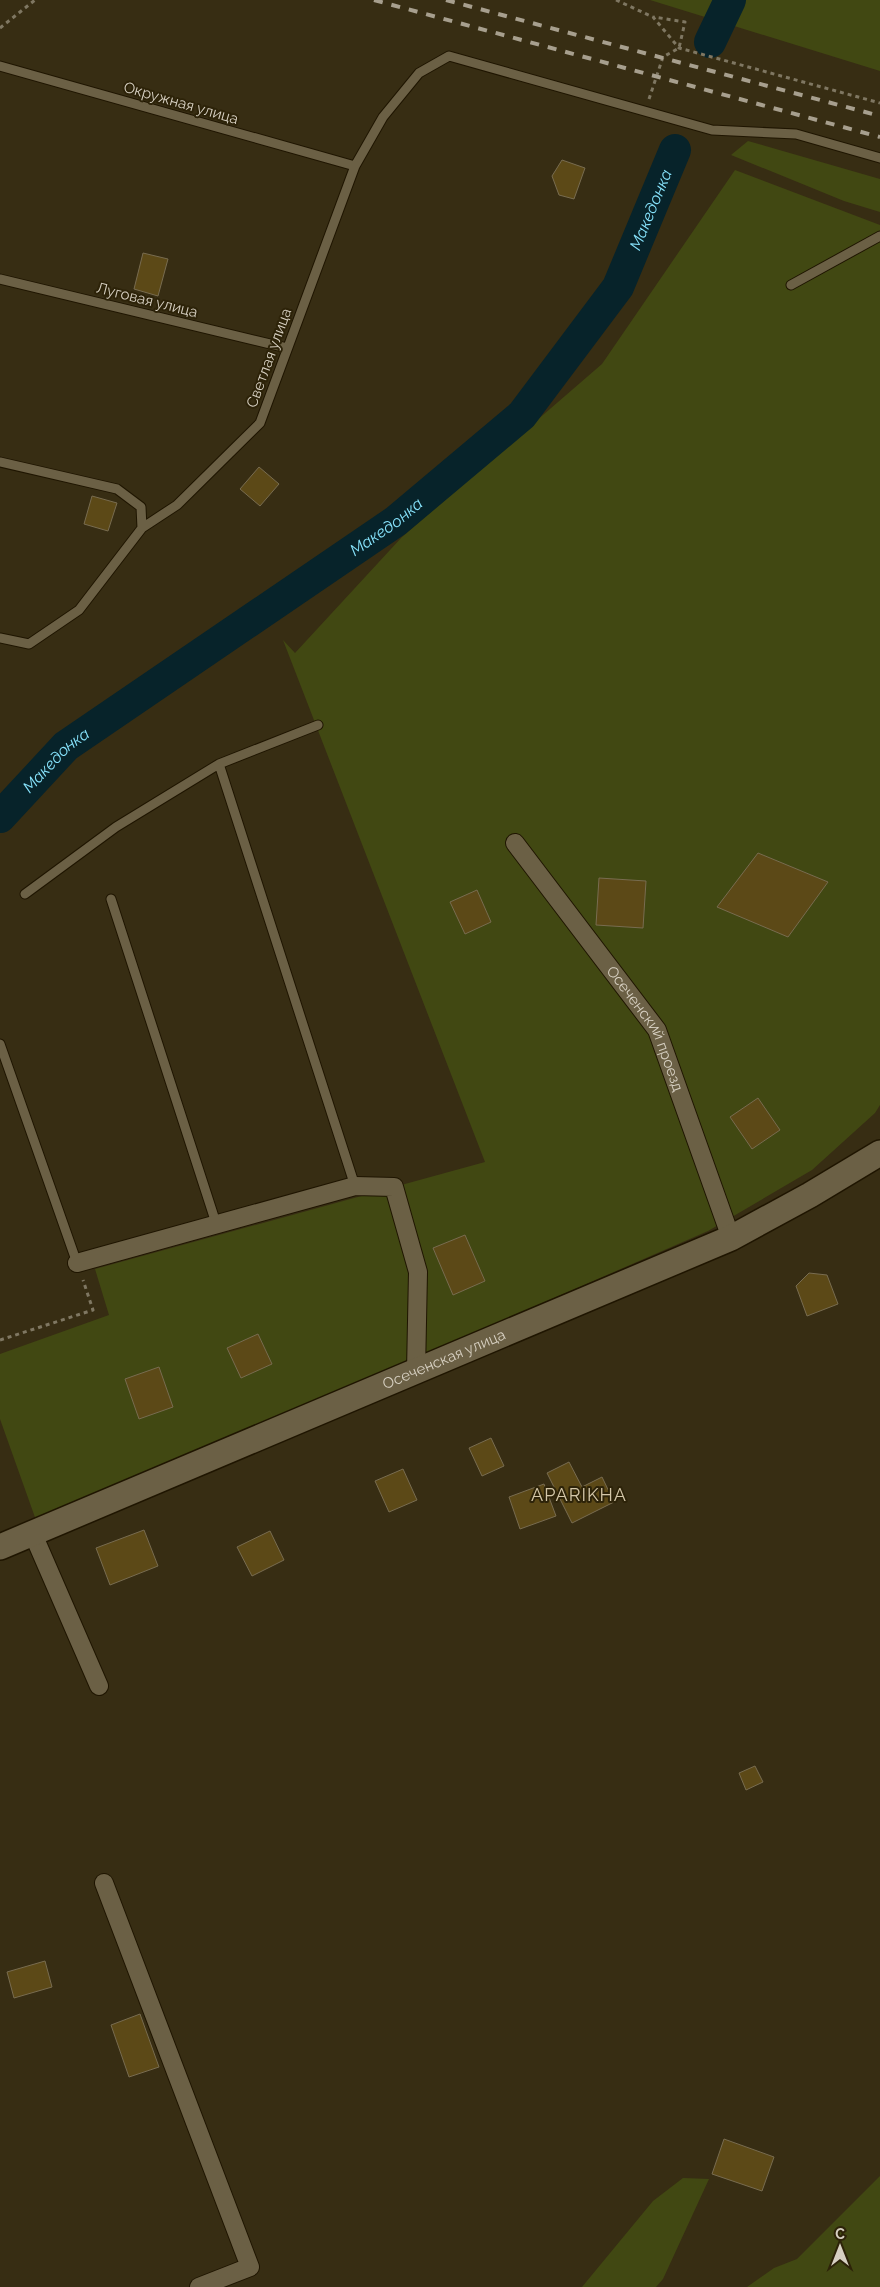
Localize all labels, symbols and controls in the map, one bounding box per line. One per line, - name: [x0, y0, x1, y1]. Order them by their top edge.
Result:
- street label: Окружная улица: [122, 78, 240, 128]
- water label: Македонка: [626, 166, 676, 253]
- street label: Луговая улица: [94, 279, 200, 321]
- street label: Светлая улица: [243, 306, 295, 410]
- water label: Македонка: [346, 494, 427, 560]
- water label: Македонка: [19, 724, 93, 797]
- street label: Осеченский проезд: [603, 962, 687, 1094]
- street label: Осеченская улица: [380, 1325, 508, 1393]
- district label: APARIKHA: [531, 1484, 627, 1505]
- north arrow: [815, 2222, 865, 2272]
- text: С: [835, 2226, 845, 2242]

